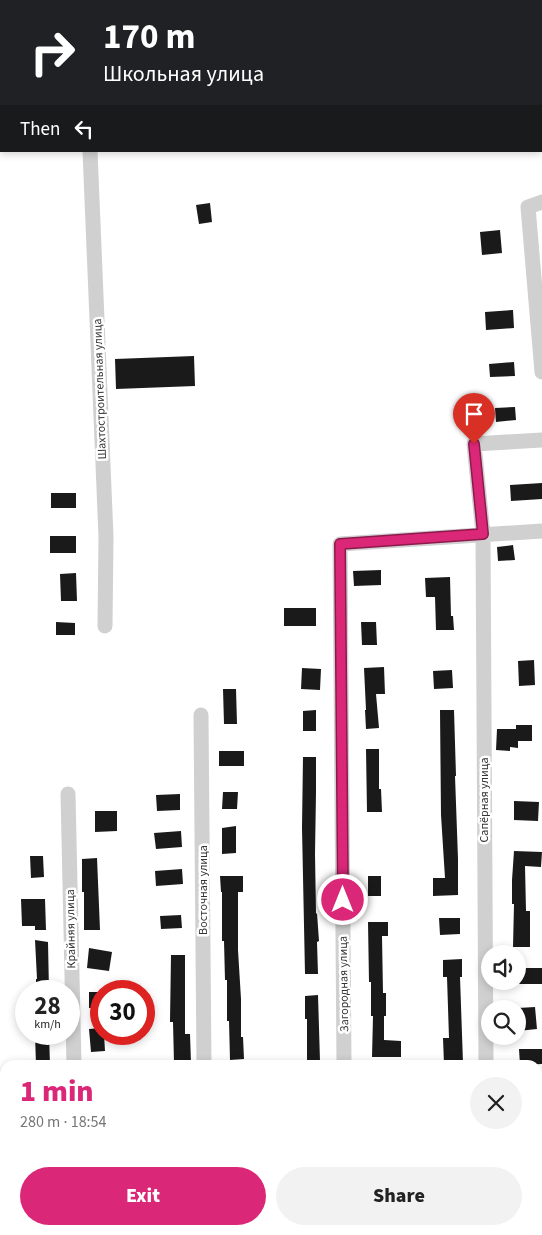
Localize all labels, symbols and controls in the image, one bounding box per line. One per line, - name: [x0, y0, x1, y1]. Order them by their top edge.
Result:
- text: 170 m: [103, 12, 195, 62]
- icon: right: [20, 20, 85, 85]
- text: Школьная улица: [103, 58, 264, 90]
- icon: left: [70, 115, 98, 143]
- text: Then: [20, 116, 60, 143]
- street label: Шахтостроительная улица: [89, 318, 111, 460]
- pin: [453, 393, 495, 444]
- icon: arrive: [460, 400, 488, 428]
- street label: Сапёрная улица: [476, 758, 493, 842]
- street label: Восточная улица: [195, 845, 212, 935]
- position arrow: [316, 873, 368, 925]
- street label: Крайняя улица: [62, 889, 80, 969]
- street label: Загородная улица: [335, 936, 353, 1032]
- map controls: [481, 945, 526, 1045]
- button: sound: [481, 945, 526, 990]
- speed limit sign: 30: [90, 980, 155, 1045]
- text: 28: [34, 988, 61, 1024]
- button: search: [481, 1000, 526, 1045]
- text: km/h: [34, 1016, 61, 1033]
- text: 1 min: [20, 1070, 94, 1113]
- button: close: [470, 1077, 522, 1129]
- text: 280 m · 18:54: [20, 1111, 107, 1133]
- button: Exit: [20, 1167, 266, 1225]
- button: Share: [276, 1167, 522, 1225]

